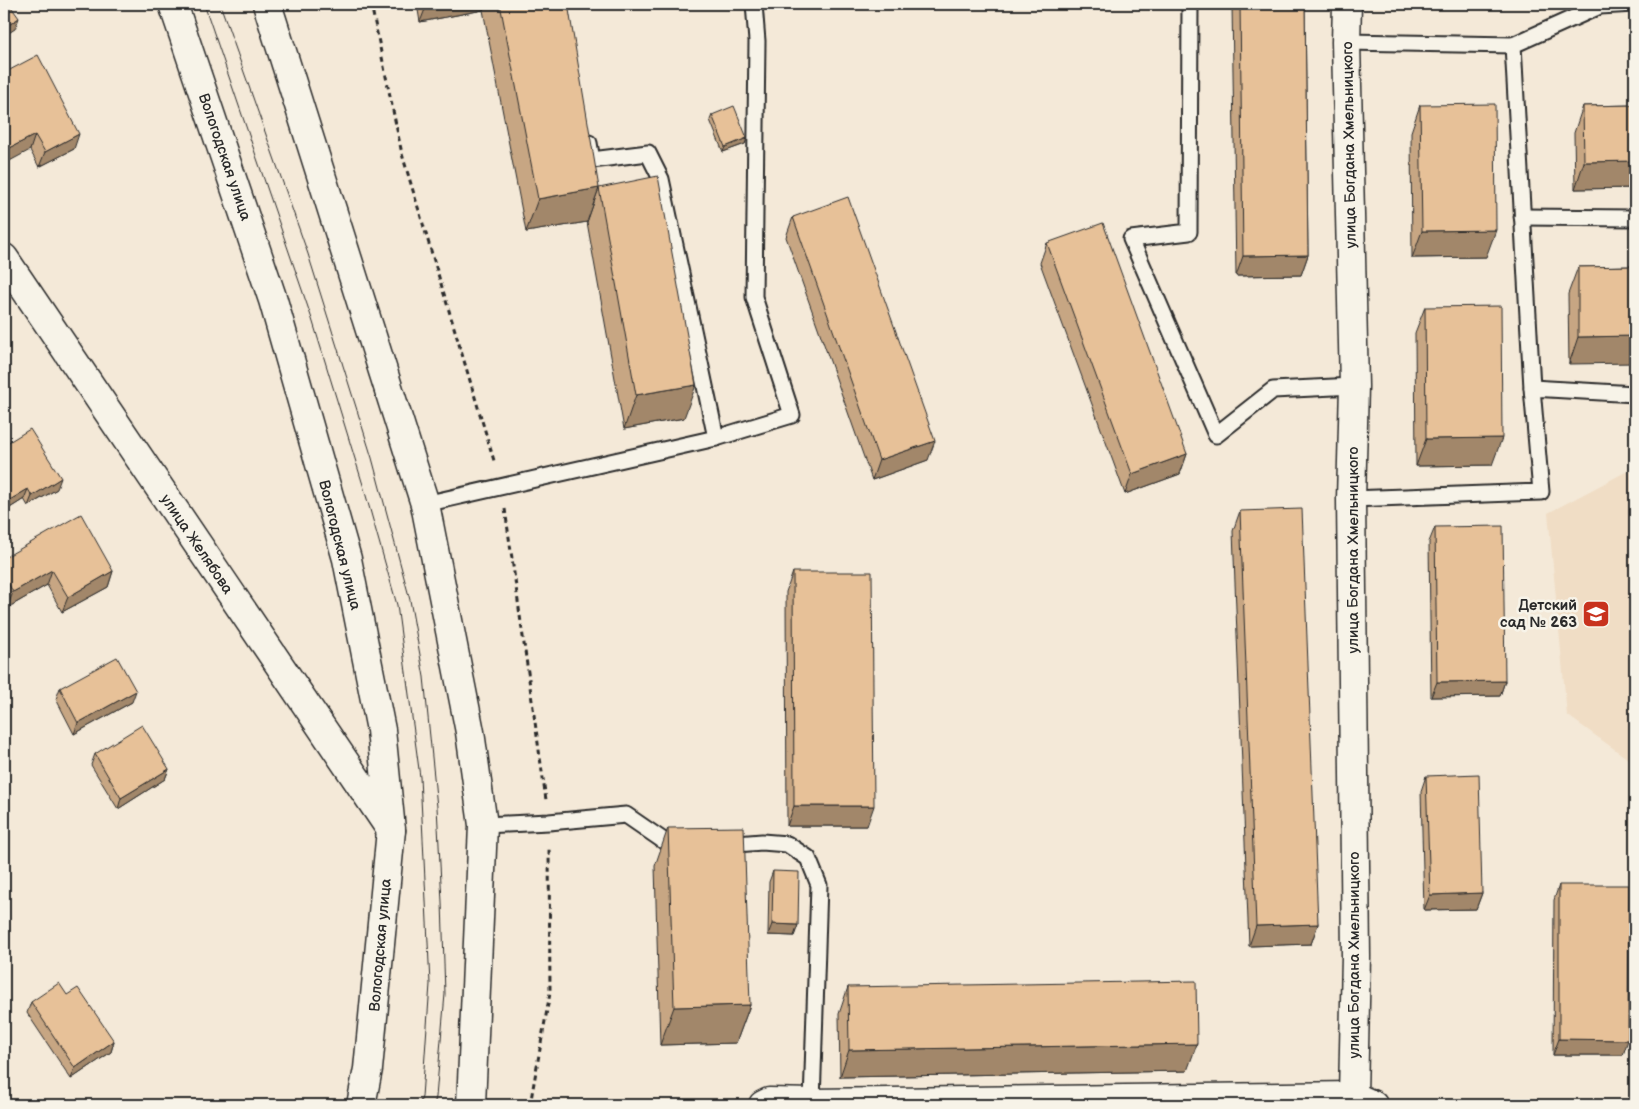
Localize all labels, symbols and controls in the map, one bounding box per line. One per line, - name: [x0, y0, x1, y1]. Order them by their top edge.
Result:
- street label: улица Богдана Хмельницкого: [1338, 41, 1361, 249]
- street label: Вологодская улица: [194, 91, 255, 223]
- street label: улица Богдана Хмельницкого: [1344, 446, 1363, 653]
- street label: Вологодская улица: [314, 478, 365, 612]
- street label: улица Желябова: [156, 491, 237, 598]
- place label: Детский сад № 263: [1500, 596, 1577, 632]
- school or university icon: Детский сад № 263: [1581, 599, 1611, 629]
- street label: улица Богдана Хмельницкого: [1345, 851, 1364, 1058]
- street label: Вологодская улица: [365, 878, 396, 1012]

